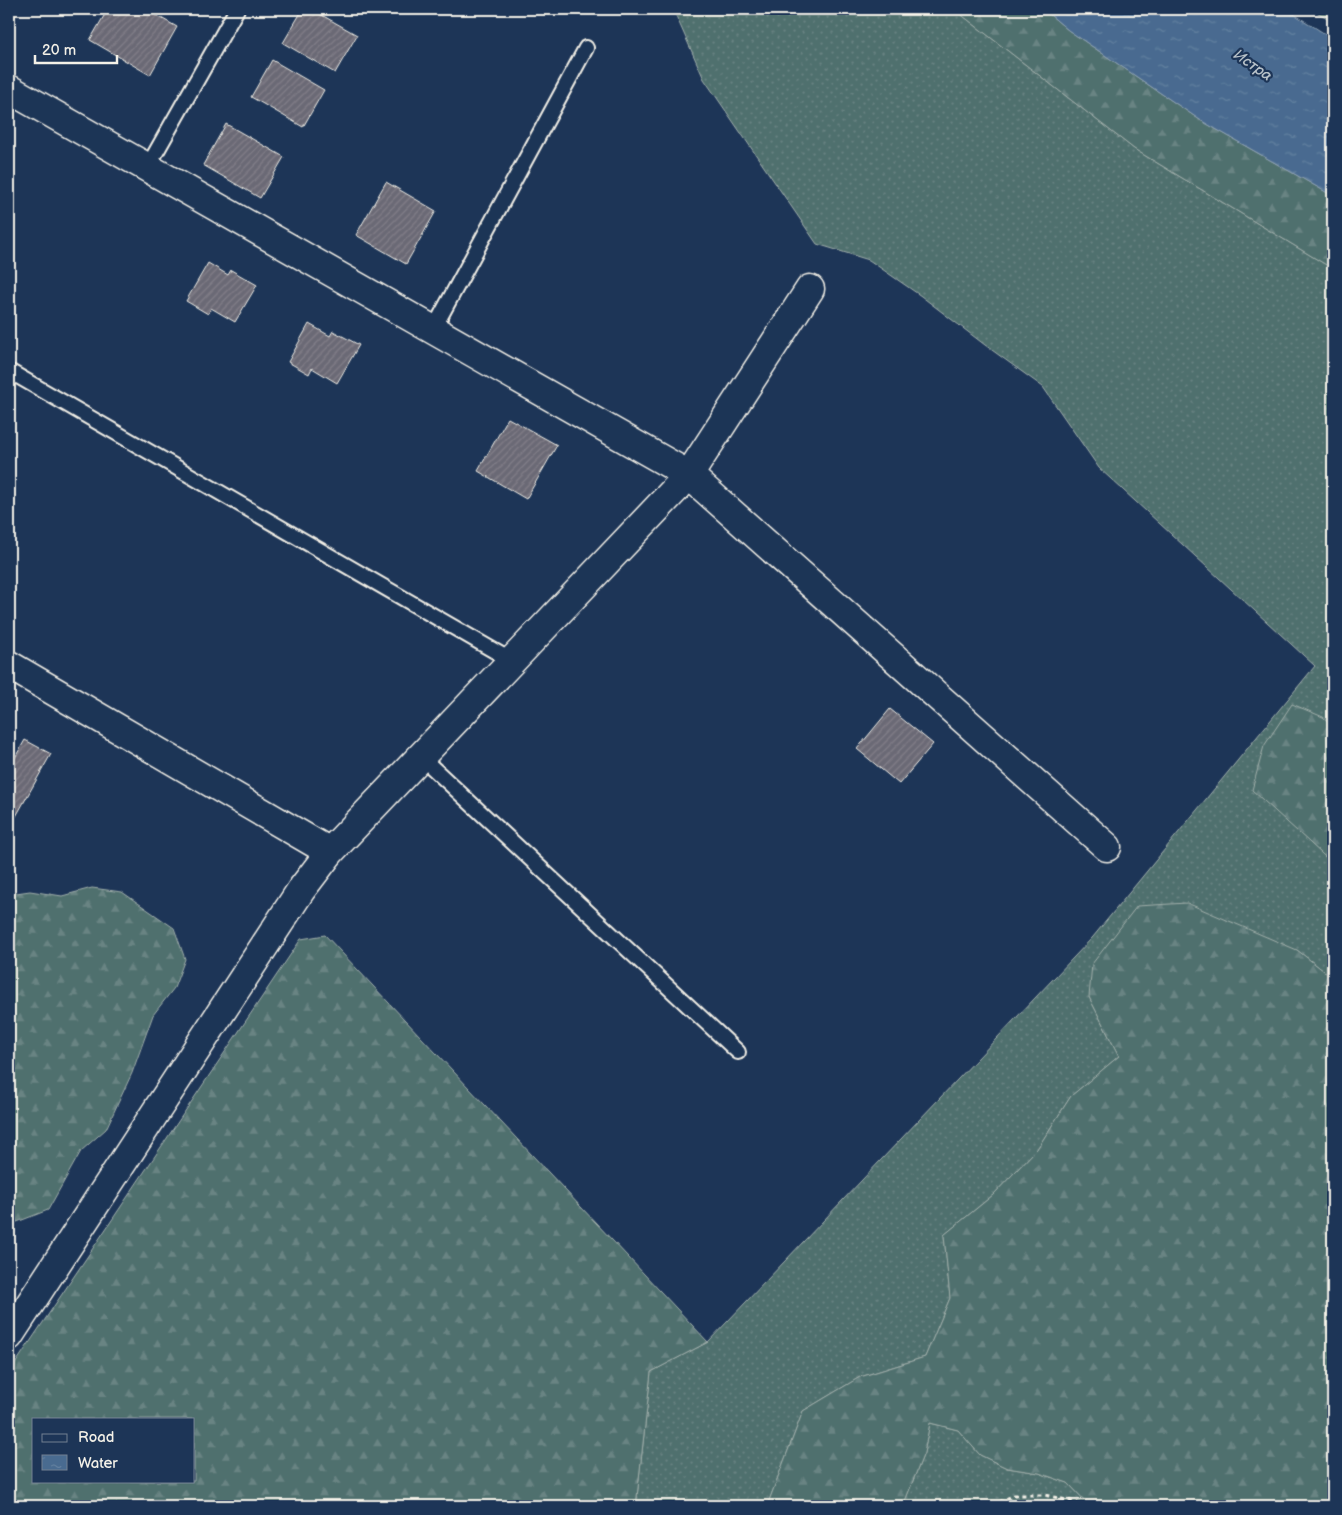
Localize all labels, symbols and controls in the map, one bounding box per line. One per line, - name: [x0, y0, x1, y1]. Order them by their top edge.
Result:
- scale bar: [35, 32, 118, 64]
- text: 20 m: [42, 41, 76, 60]
- water label: Истра: [1230, 45, 1276, 86]
- legend: [32, 1418, 195, 1482]
- text: Road: [78, 1428, 114, 1447]
- text: Water: [78, 1454, 118, 1473]

